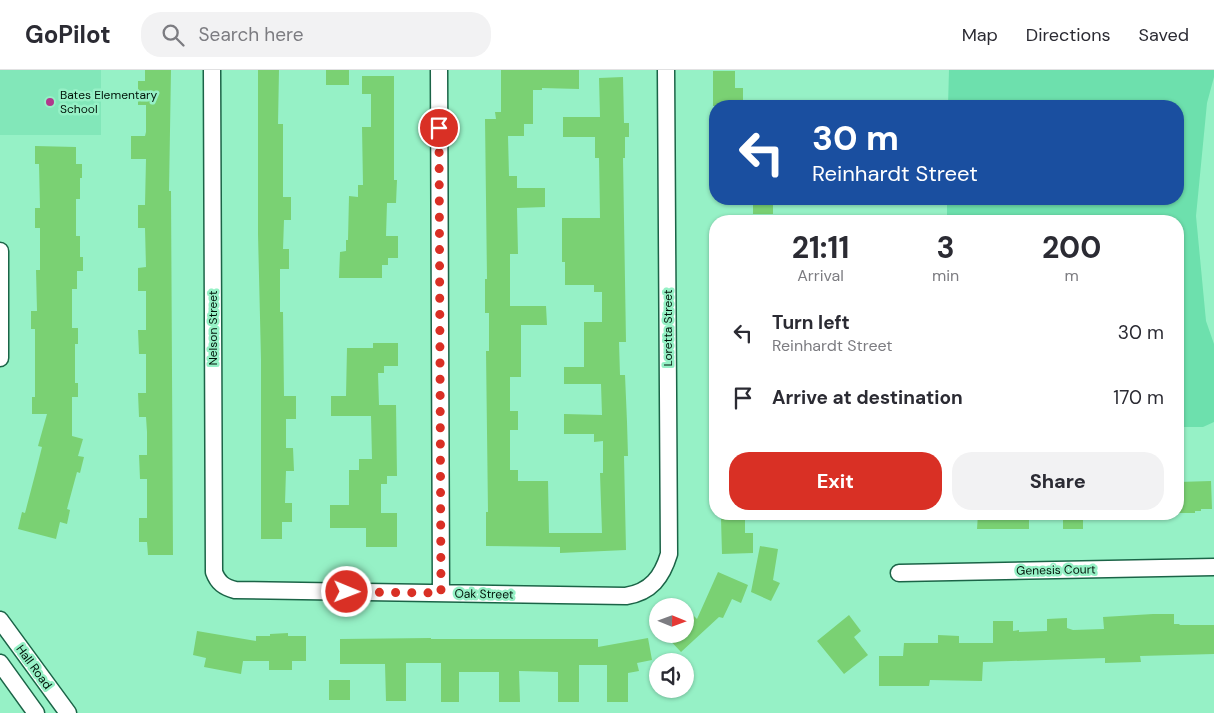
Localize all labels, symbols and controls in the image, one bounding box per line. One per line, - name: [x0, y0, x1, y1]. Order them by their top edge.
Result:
- search box: [141, 12, 491, 57]
- text: GoPilot: [25, 19, 111, 50]
- icon: search: [159, 21, 187, 49]
- text: Search here: [199, 22, 303, 47]
- text: Map: [962, 23, 998, 47]
- text: Directions: [1026, 23, 1111, 47]
- text: Saved: [1139, 23, 1189, 47]
- place label: Bates Elementary School: [60, 87, 158, 117]
- marker: Bates Elementary School: [44, 96, 56, 108]
- pin: [418, 107, 460, 149]
- icon: arrive: [425, 114, 453, 142]
- text: 30 m: [812, 115, 899, 161]
- icon: left: [729, 120, 794, 185]
- text: Reinhardt Street: [812, 159, 978, 188]
- text: 21:11: [792, 228, 849, 267]
- text: 3: [937, 228, 955, 267]
- text: 200: [1042, 228, 1101, 267]
- text: Arrival: [797, 265, 844, 286]
- text: min: [932, 265, 959, 286]
- text: m: [1064, 265, 1079, 286]
- street label: Loretta Street: [660, 289, 676, 367]
- street label: Nelson Street: [205, 290, 221, 366]
- text: Turn left: [772, 310, 850, 335]
- icon: left: [729, 319, 757, 347]
- text: 30 m: [1118, 320, 1164, 345]
- text: Reinhardt Street: [772, 335, 893, 356]
- icon: arrive: [729, 384, 757, 412]
- text: Arrive at destination: [772, 385, 963, 410]
- text: 170 m: [1113, 385, 1164, 410]
- button: Exit: [729, 452, 942, 510]
- button: Share: [952, 452, 1164, 510]
- street label: Genesis Court: [1016, 561, 1096, 579]
- position arrow: [320, 565, 372, 617]
- street label: Oak Street: [454, 585, 514, 603]
- north arrow: [649, 598, 694, 642]
- map controls: [649, 598, 694, 698]
- street label: Hall Road: [12, 642, 56, 692]
- button: sound: [649, 653, 694, 698]

